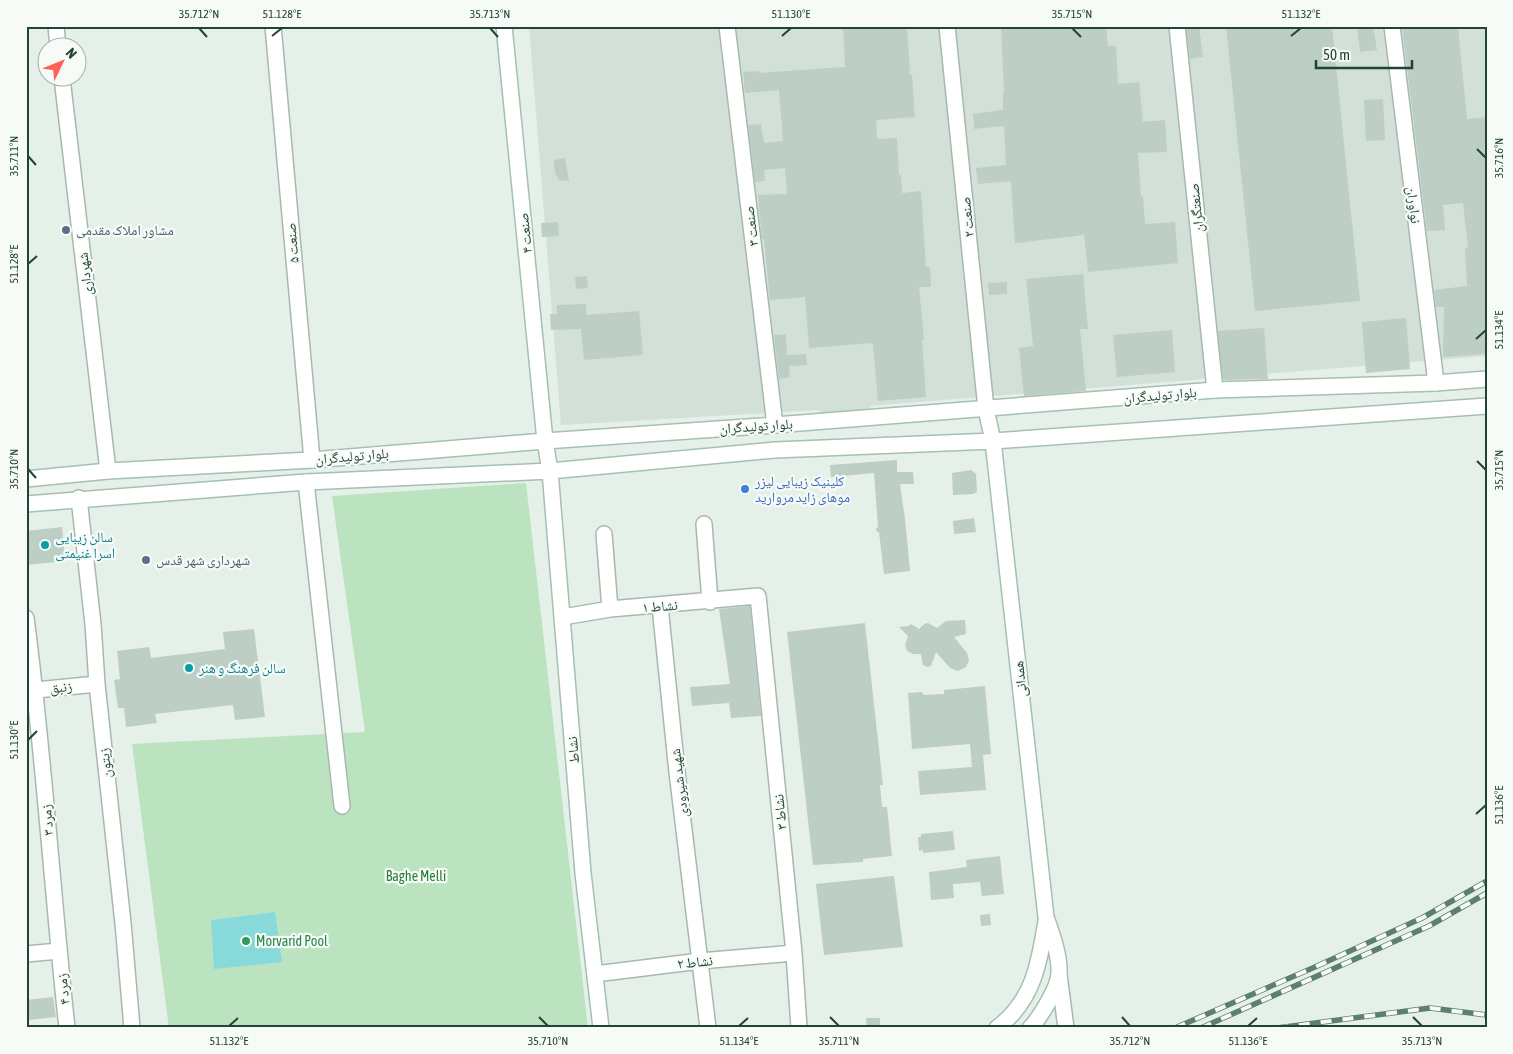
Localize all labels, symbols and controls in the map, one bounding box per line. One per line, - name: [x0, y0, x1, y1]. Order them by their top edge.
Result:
- text: 35.712°N: [179, 7, 219, 21]
- text: 51.128°E: [263, 7, 301, 21]
- text: 35.713°N: [470, 7, 510, 21]
- text: 51.130°E: [772, 7, 810, 21]
- text: 35.715°N: [1052, 7, 1092, 21]
- text: 51.132°E: [1282, 7, 1320, 21]
- north arrow: [38, 38, 88, 88]
- scale bar: [1316, 38, 1412, 70]
- text: N: [63, 45, 80, 62]
- text: 50 m: [1323, 46, 1350, 63]
- text: 35.711°N: [7, 136, 21, 176]
- text: 35.716°N: [1492, 138, 1506, 178]
- street label: صنعتگران: [1185, 182, 1208, 233]
- street label: نواوران: [1403, 186, 1424, 225]
- street label: صنعت ۲: [957, 196, 977, 238]
- street label: صنعت ۳: [741, 205, 761, 247]
- street label: صنعت ۴: [515, 212, 535, 254]
- place label: مشاور املاک مقدمی: [76, 222, 174, 239]
- street label: صنعت ۵: [282, 222, 302, 264]
- marker: مشاور املاک مقدمی: [60, 224, 72, 236]
- text: 51.128°E: [7, 245, 21, 283]
- street label: شهرداری: [74, 251, 97, 297]
- text: 51.134°E: [1492, 311, 1506, 349]
- street label: بلوار تولیدگران: [1123, 384, 1198, 407]
- street label: بلوار تولیدگران: [719, 415, 793, 438]
- street label: بلوار تولیدگران: [315, 445, 390, 468]
- text: 35.710°N: [7, 449, 21, 489]
- text: 35.715°N: [1492, 450, 1506, 490]
- place label: کلینیک زیبایی لیزر موهای زاید مروارید: [754, 473, 850, 506]
- marker: کلینیک زیبایی لیزر موهای زاید مروارید: [739, 483, 751, 495]
- place label: سالن زیبایی اسرا غنیمتی: [55, 529, 115, 562]
- marker: سالن زیبایی اسرا غنیمتی: [39, 539, 51, 551]
- place label: شهرداری شهر قدس: [156, 552, 250, 569]
- marker: شهرداری شهر قدس: [140, 554, 152, 566]
- street label: نشاط ۱: [642, 597, 678, 615]
- place label: سالن فرهنگ و هنر: [198, 660, 286, 677]
- street label: همدانی: [1010, 660, 1031, 698]
- marker: سالن فرهنگ و هنر: [183, 662, 195, 674]
- street label: زنبق: [49, 678, 73, 698]
- text: 51.130°E: [7, 721, 21, 759]
- street label: نشاط: [564, 735, 582, 764]
- street label: زیتون: [95, 747, 116, 779]
- street label: شهید شیرودی: [667, 748, 692, 818]
- text: 51.136°E: [1492, 786, 1506, 824]
- street label: نشاط ۳: [770, 793, 790, 831]
- street label: زمرد ۳: [38, 804, 57, 836]
- park label: Baghe Melli: [386, 868, 446, 884]
- place label: Morvarid Pool: [256, 933, 328, 949]
- marker: Morvarid Pool: [240, 935, 252, 947]
- street label: نشاط ۲: [676, 952, 714, 972]
- street label: زمرد ۴: [53, 972, 74, 1005]
- text: 51.132°E: [210, 1034, 248, 1048]
- text: 35.710°N: [528, 1034, 568, 1048]
- text: 51.134°E: [720, 1034, 758, 1048]
- text: 35.711°N: [819, 1034, 859, 1048]
- text: 35.712°N: [1110, 1034, 1150, 1048]
- text: 51.136°E: [1229, 1034, 1267, 1048]
- text: 35.713°N: [1402, 1034, 1442, 1048]

